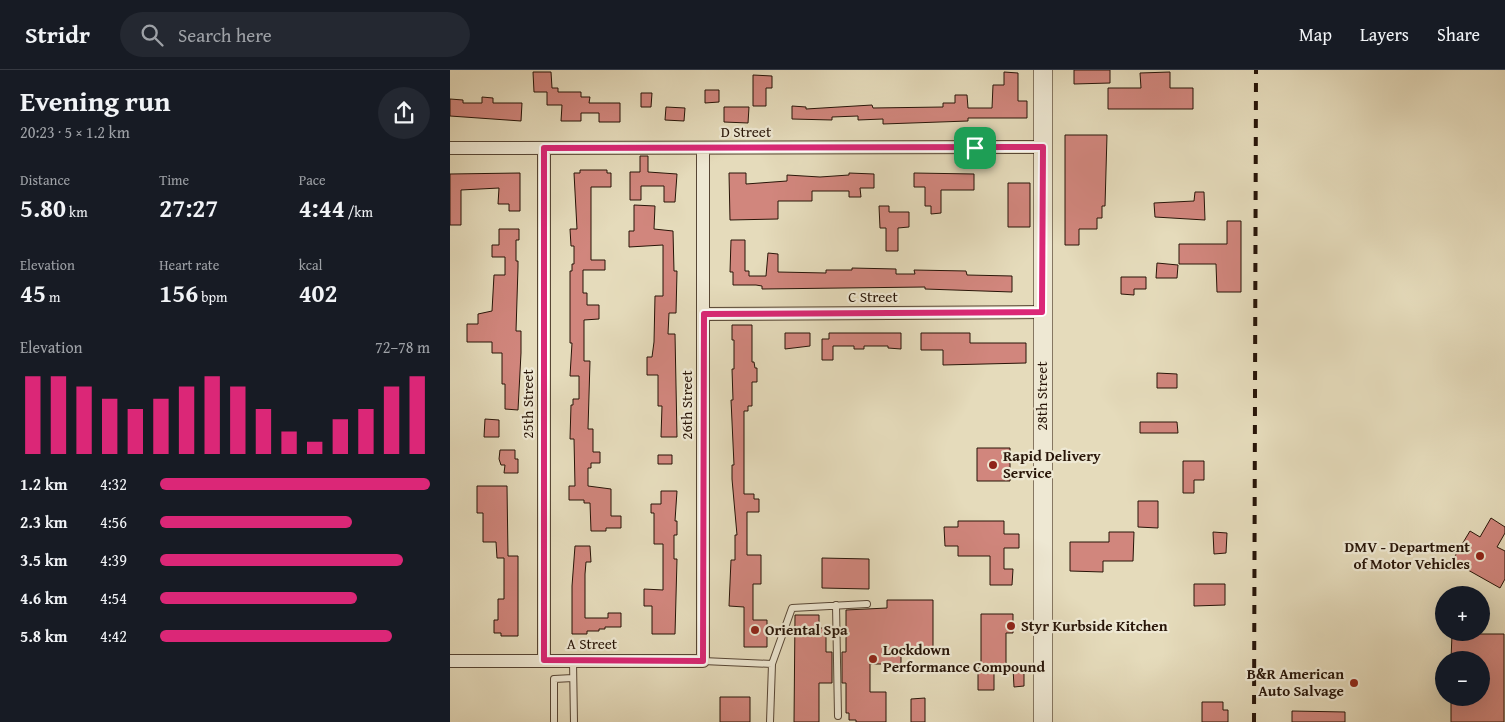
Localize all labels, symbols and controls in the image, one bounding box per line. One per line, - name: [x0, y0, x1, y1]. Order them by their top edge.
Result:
- search box: [120, 12, 470, 57]
- text: Stridr: [25, 17, 90, 52]
- icon: search: [138, 21, 166, 49]
- text: Search here: [178, 21, 272, 49]
- text: Map: [1299, 21, 1332, 48]
- text: Layers: [1360, 21, 1409, 48]
- text: Share: [1437, 21, 1480, 48]
- text: Evening run: [20, 80, 171, 121]
- button: share: [378, 87, 430, 139]
- text: 20:23 · 5 × 1.2 km: [20, 120, 130, 144]
- street label: D Street: [721, 121, 772, 142]
- pin: [954, 127, 996, 169]
- icon: arrive: [961, 134, 989, 162]
- text: Distance: [20, 170, 70, 190]
- text: Time: [159, 170, 189, 190]
- text: Pace: [299, 170, 326, 190]
- text: 5.80: [20, 190, 66, 226]
- text: 27:27: [159, 190, 218, 226]
- text: 4:44: [299, 190, 345, 226]
- text: km: [66, 202, 88, 222]
- text: /km: [345, 202, 373, 222]
- text: Elevation: [20, 255, 75, 275]
- text: Heart rate: [159, 255, 219, 275]
- text: kcal: [299, 255, 323, 275]
- text: 45: [20, 275, 46, 311]
- text: 156: [159, 275, 198, 311]
- text: 402: [299, 275, 338, 311]
- street label: C Street: [848, 286, 898, 307]
- text: m: [46, 287, 60, 307]
- text: bpm: [198, 287, 228, 307]
- text: Elevation: [20, 335, 83, 359]
- text: 72–78 m: [375, 335, 430, 359]
- street label: 28th Street: [1031, 361, 1052, 431]
- street label: 25th Street: [517, 369, 538, 439]
- street label: 26th Street: [676, 370, 697, 440]
- place label: Rapid Delivery Service: [1003, 445, 1101, 483]
- marker: Rapid Delivery Service: [987, 459, 999, 471]
- text: 1.2 km: [20, 472, 67, 496]
- text: 4:32: [100, 472, 127, 496]
- text: 2.3 km: [20, 510, 67, 534]
- text: 4:56: [100, 510, 127, 534]
- place label: DMV - Department of Motor Vehicles: [1345, 536, 1470, 574]
- text: 3.5 km: [20, 548, 67, 572]
- text: 4:39: [100, 548, 127, 572]
- marker: DMV - Department of Motor Vehicles: [1474, 550, 1486, 562]
- text: 4.6 km: [20, 586, 67, 610]
- text: 4:54: [100, 586, 127, 610]
- map controls: [1435, 586, 1490, 706]
- button: +: [1435, 586, 1490, 641]
- place label: Styr Kurbside Kitchen: [1021, 615, 1168, 636]
- place label: Oriental Spa: [765, 619, 848, 640]
- marker: Styr Kurbside Kitchen: [1005, 620, 1017, 632]
- text: 5.8 km: [20, 624, 67, 648]
- text: 4:42: [100, 624, 127, 648]
- marker: Oriental Spa: [749, 624, 761, 636]
- street label: A Street: [567, 633, 618, 654]
- place label: Lockdown Performance Compound: [883, 639, 1045, 677]
- button: −: [1435, 651, 1490, 706]
- marker: Lockdown Performance Compound: [867, 653, 879, 665]
- place label: B&R American Auto Salvage: [1247, 663, 1344, 701]
- marker: B&R American Auto Salvage: [1348, 677, 1360, 689]

